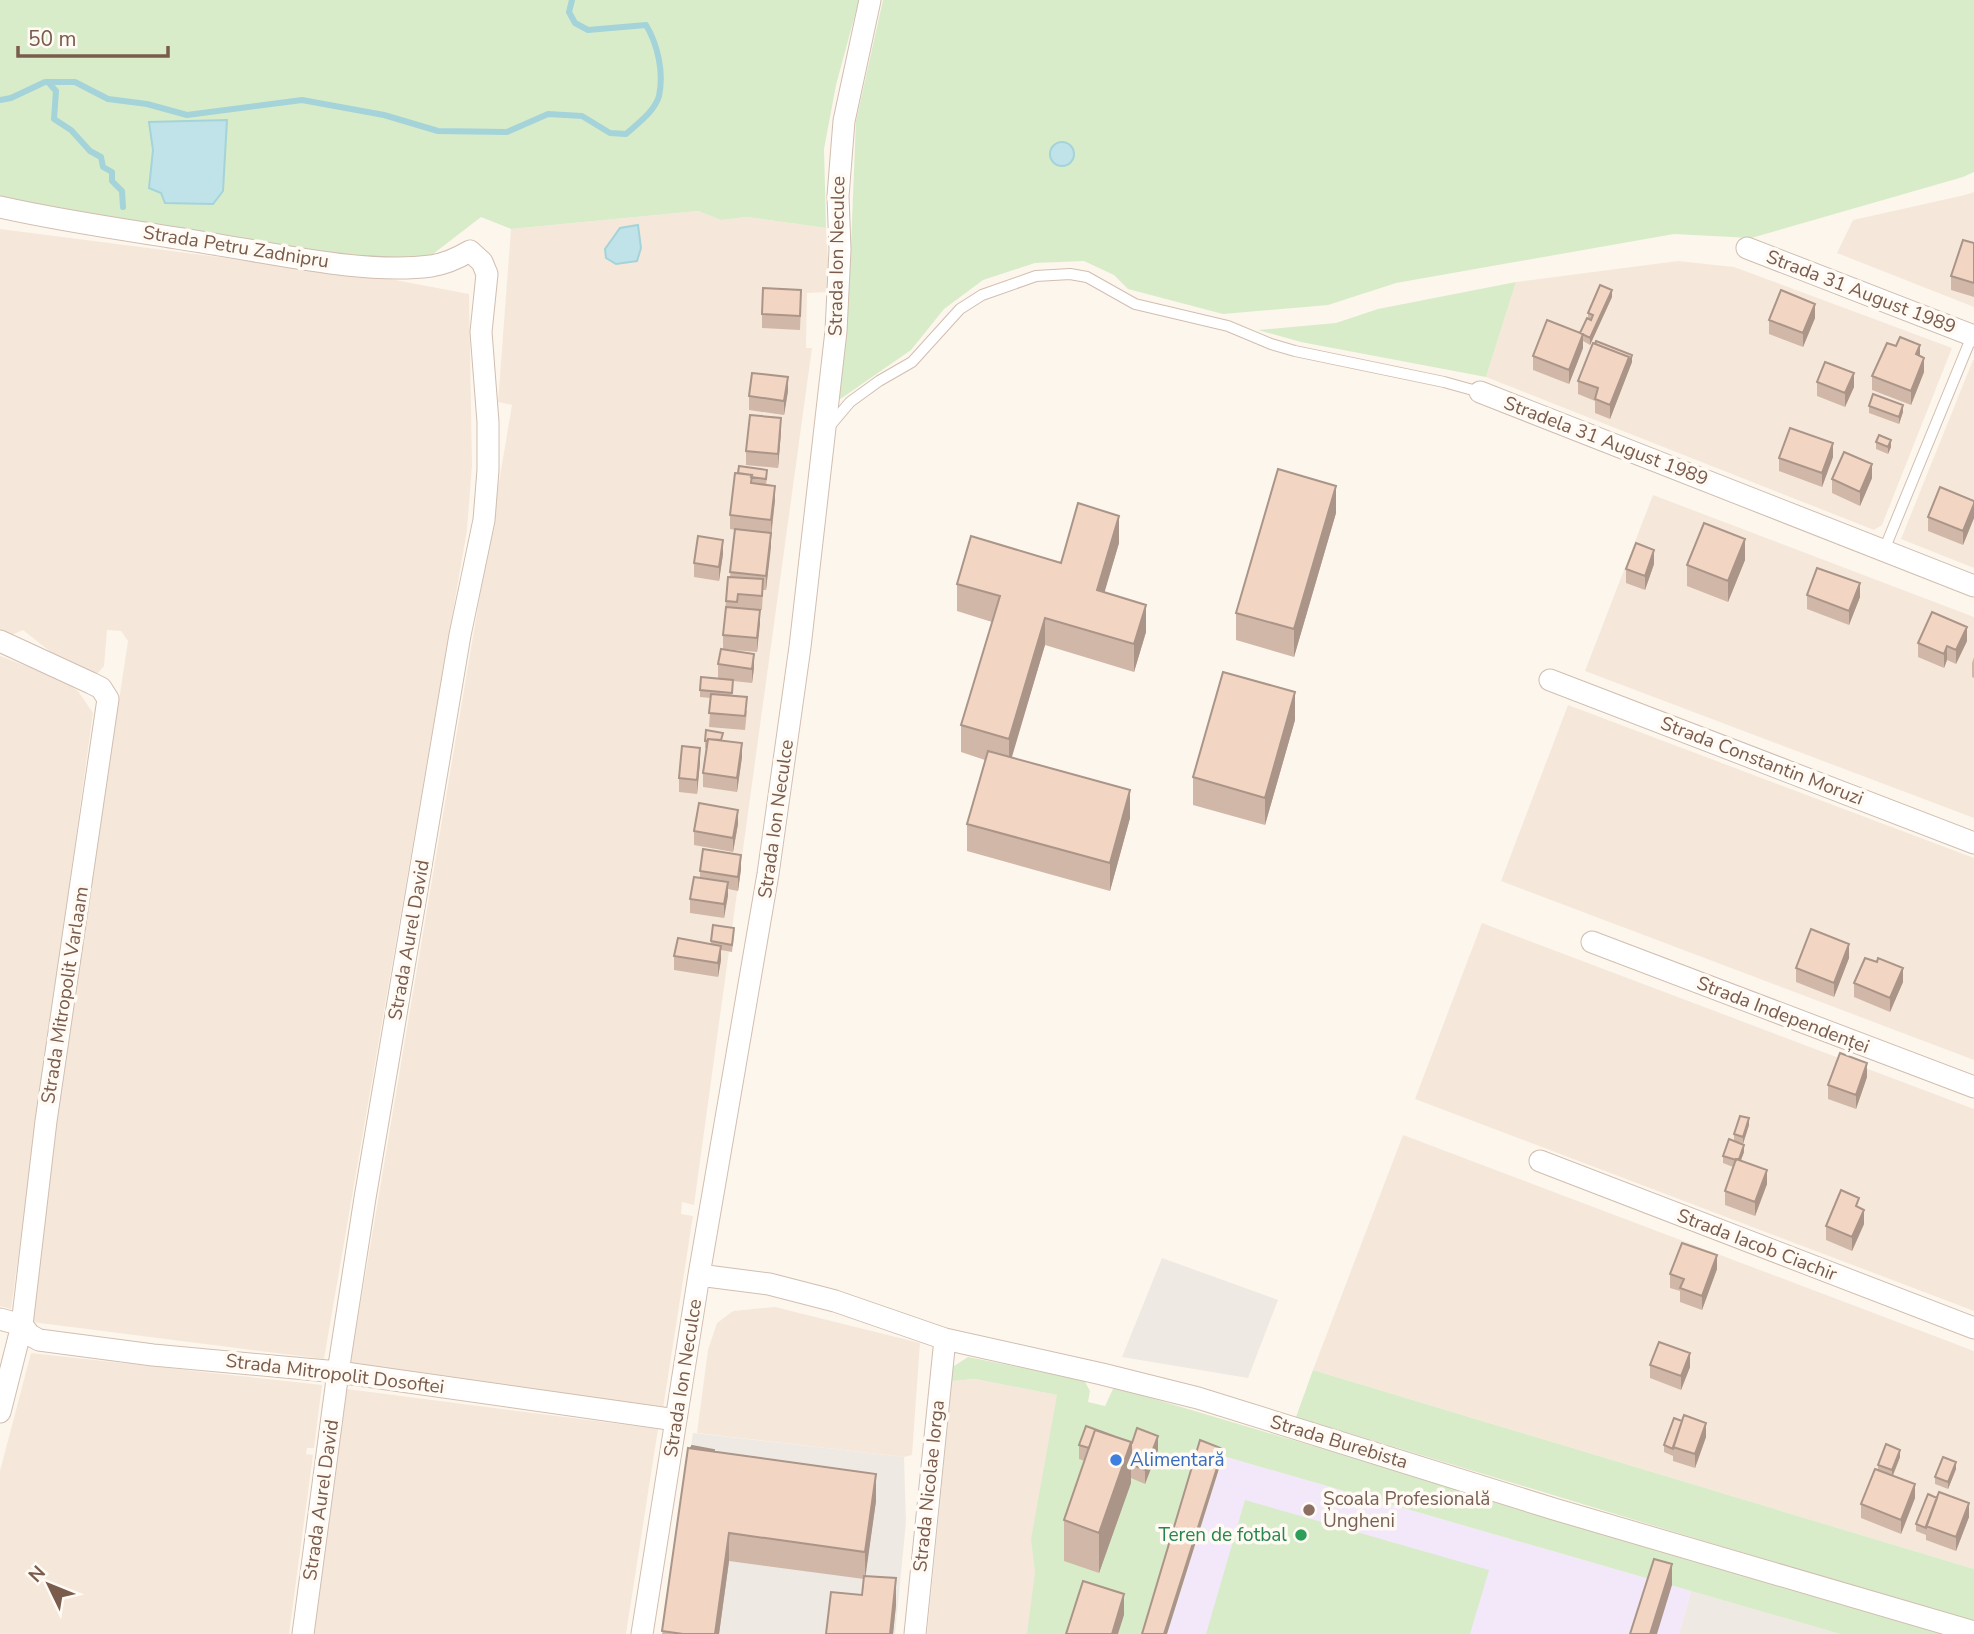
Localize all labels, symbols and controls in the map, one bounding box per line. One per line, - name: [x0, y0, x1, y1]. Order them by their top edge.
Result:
- scale bar: [18, 14, 168, 58]
- text: 50 m: [28, 25, 77, 53]
- street label: Strada Ion Neculce: [823, 176, 851, 336]
- street label: Strada Petru Zadnipru: [141, 219, 331, 275]
- street label: Strada 31 August 1989: [1762, 244, 1960, 340]
- street label: Stradela 31 August 1989: [1500, 390, 1712, 492]
- street label: Strada Constantin Moruzi: [1657, 710, 1867, 812]
- street label: Strada Ion Neculce: [752, 738, 800, 900]
- street label: Strada Aurel David: [382, 858, 436, 1022]
- street label: Strada Mitropolit Varlaam: [35, 884, 95, 1106]
- street label: Strada Independenței: [1693, 970, 1873, 1060]
- street label: Strada Iacob Ciachir: [1673, 1203, 1841, 1288]
- street label: Strada Ion Neculce: [658, 1297, 708, 1459]
- street label: Strada Mitropolit Dosoftei: [224, 1348, 446, 1400]
- street label: Strada Nicolae Iorga: [907, 1399, 951, 1573]
- street label: Strada Burebista: [1267, 1409, 1411, 1475]
- street label: Strada Aurel David: [297, 1418, 345, 1582]
- place label: Alimentară: [1130, 1447, 1225, 1473]
- marker: Alimentară: [1108, 1452, 1124, 1468]
- place label: Școala Profesională Ungheni: [1323, 1486, 1490, 1534]
- marker: Școala Profesională Ungheni: [1301, 1502, 1317, 1518]
- place label: Teren de fotbal: [1158, 1522, 1287, 1548]
- marker: Teren de fotbal: [1293, 1527, 1309, 1543]
- north arrow: [14, 1550, 84, 1620]
- text: N: [23, 1560, 52, 1588]

